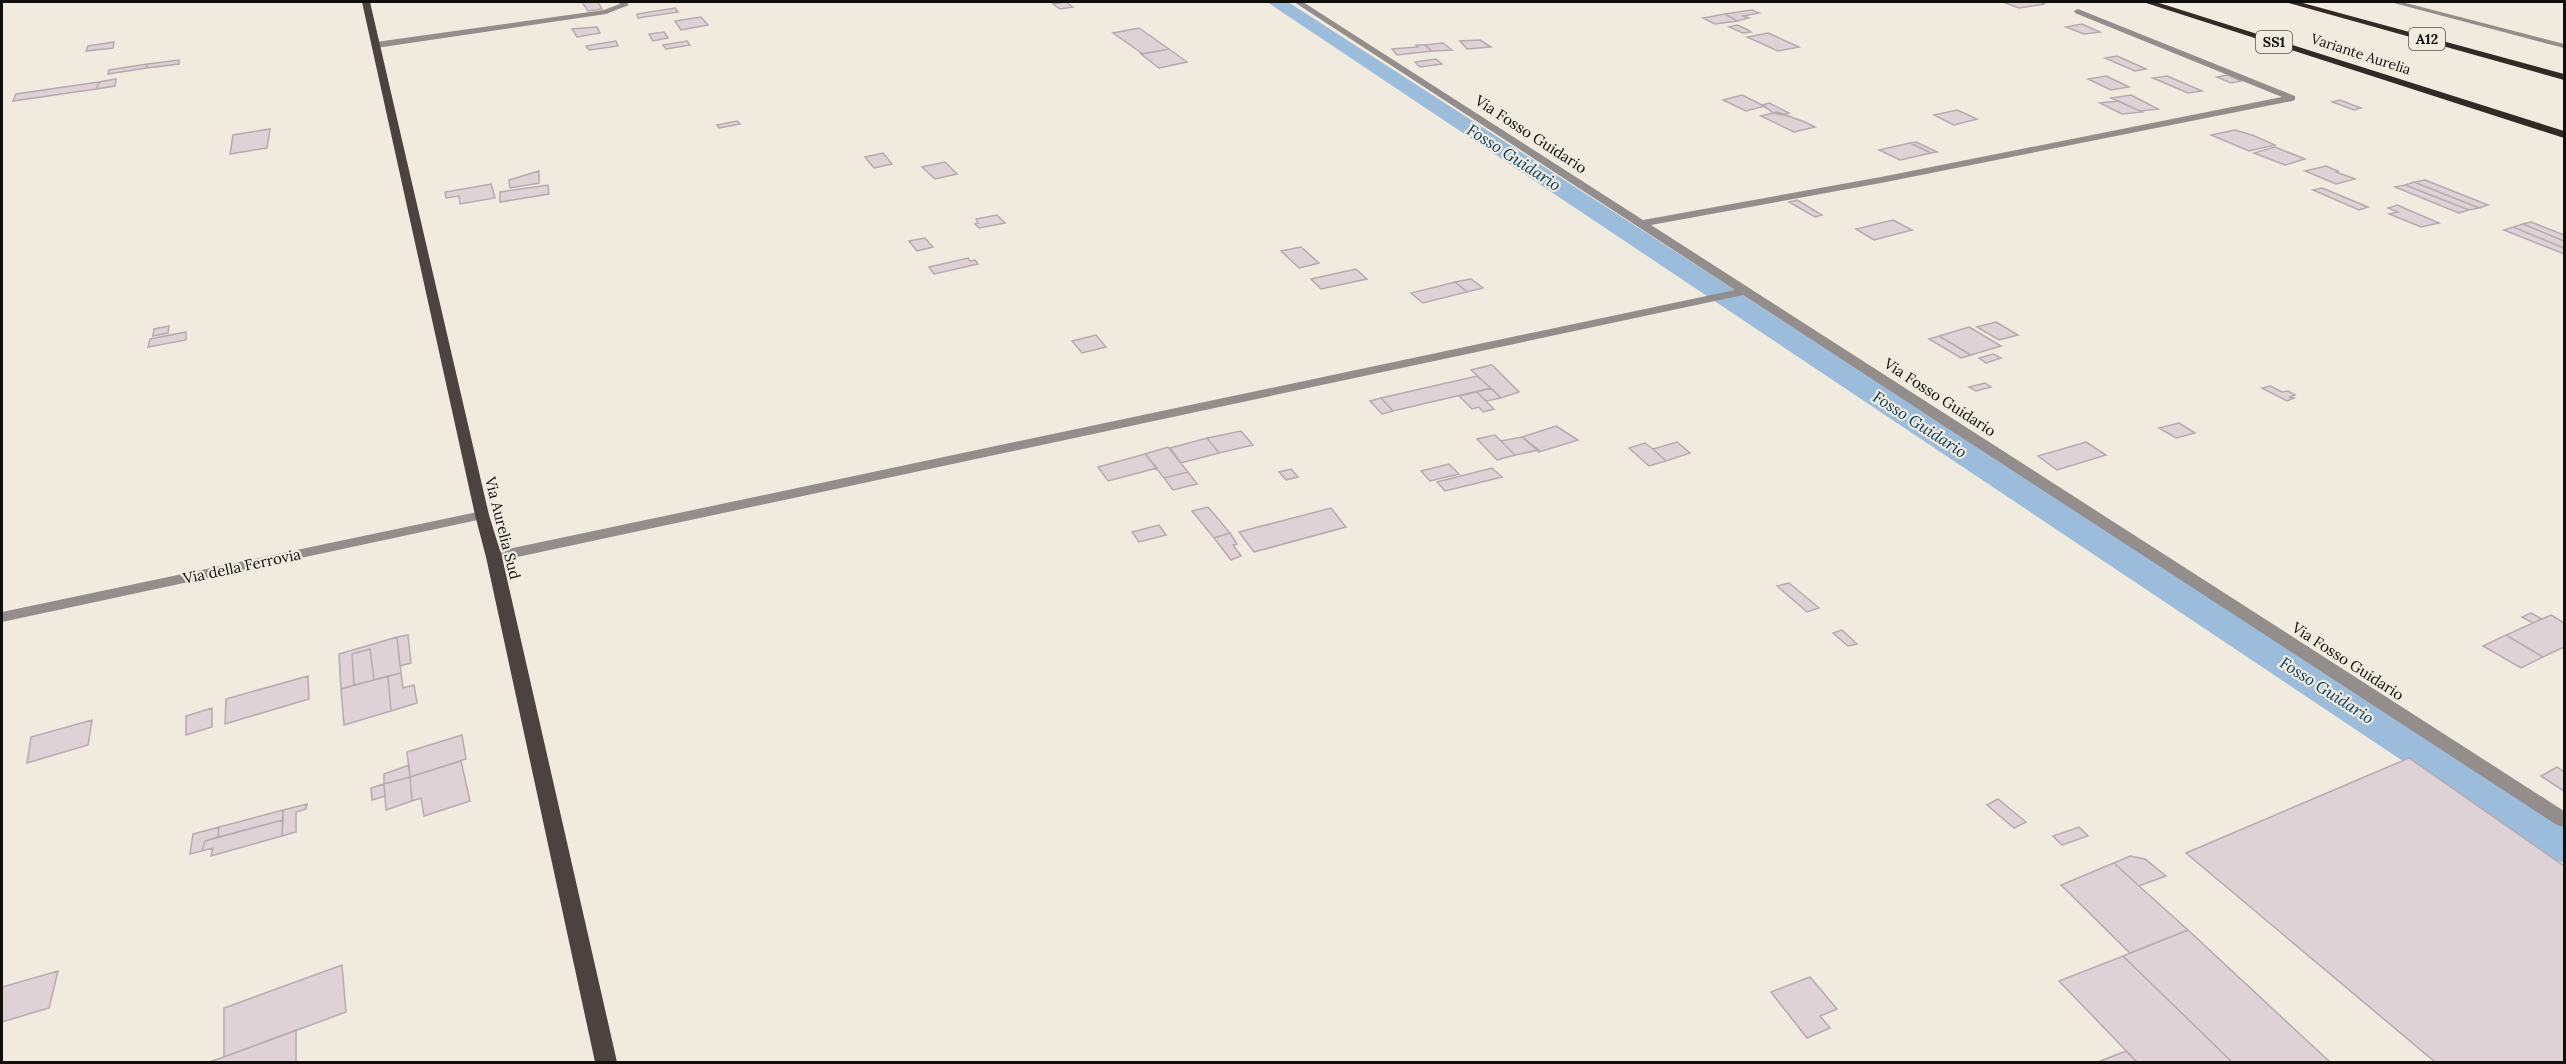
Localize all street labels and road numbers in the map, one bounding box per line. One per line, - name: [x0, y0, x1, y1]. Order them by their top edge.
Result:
- road number: A12: [2409, 28, 2445, 50]
- street label: Variante Aurelia: [2308, 29, 2413, 79]
- road number: SS1: [2256, 31, 2292, 53]
- street label: Via Fosso Guidario: [1472, 91, 1590, 177]
- street label: Via Fosso Guidario: [1881, 354, 1999, 440]
- street label: Via Aurelia Sud: [481, 474, 525, 581]
- street label: Via della Ferrovia: [181, 544, 303, 588]
- street label: Via Fosso Guidario: [2289, 618, 2407, 704]

